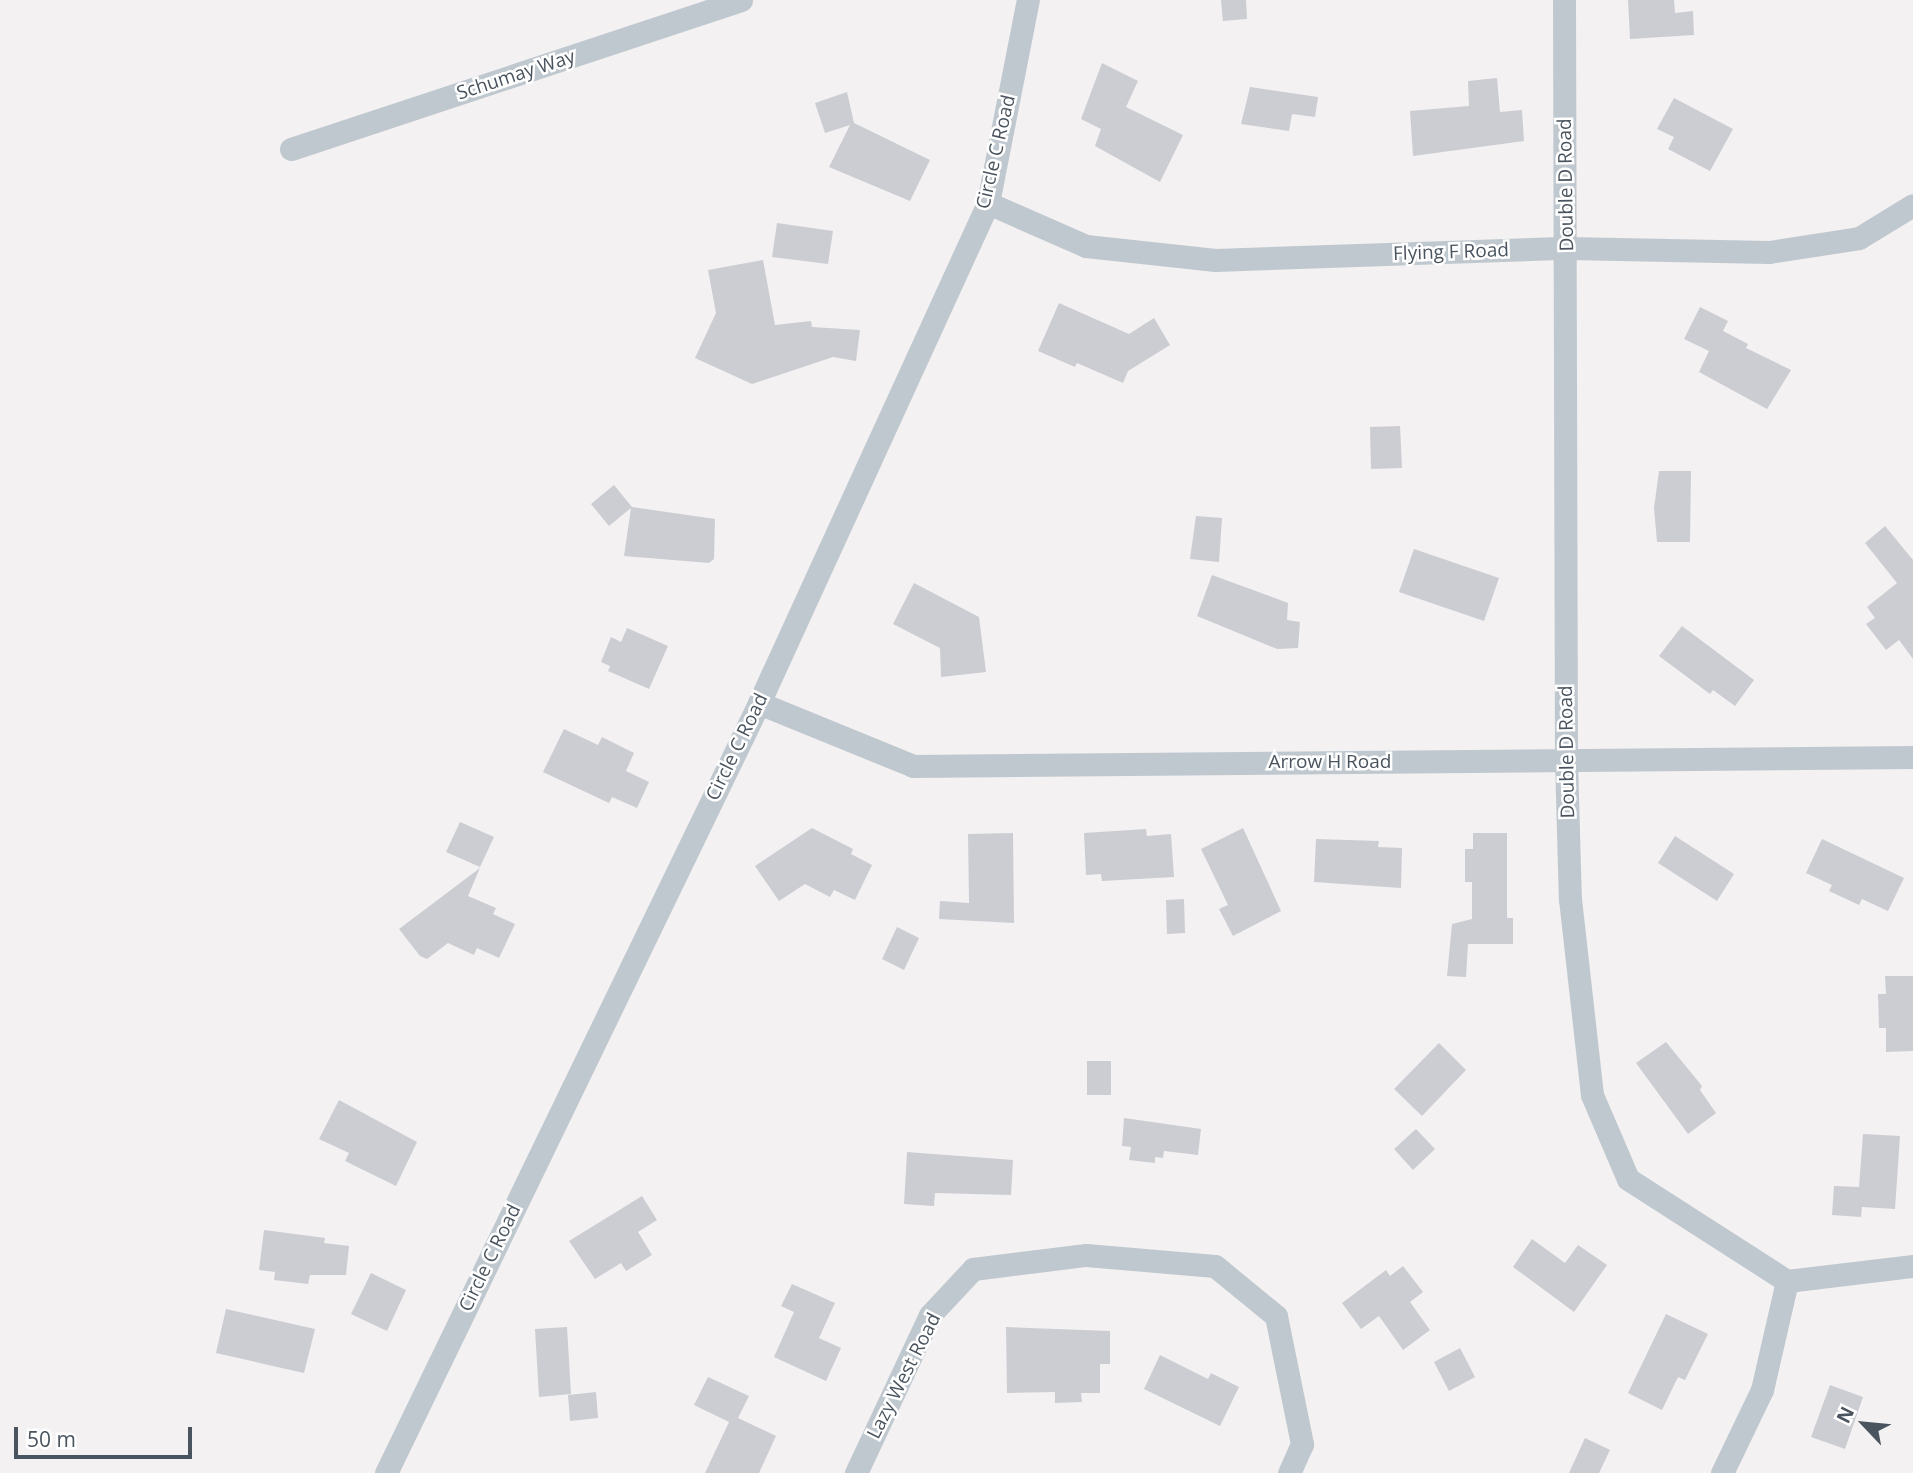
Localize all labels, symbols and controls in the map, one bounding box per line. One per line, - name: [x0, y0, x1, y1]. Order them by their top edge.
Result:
- street label: Schumay Way: [454, 45, 578, 105]
- street label: Circle C Road: [972, 93, 1020, 211]
- street label: Double D Road: [1553, 118, 1579, 252]
- street label: Flying F Road: [1393, 239, 1509, 265]
- street label: Double D Road: [1554, 685, 1580, 819]
- street label: Circle C Road: [701, 690, 773, 804]
- street label: Arrow H Road: [1269, 751, 1391, 773]
- street label: Circle C Road: [454, 1201, 526, 1315]
- street label: Lazy West Road: [862, 1309, 946, 1443]
- north arrow: [1829, 1389, 1899, 1459]
- text: N: [1830, 1402, 1860, 1427]
- scale bar: [18, 1414, 196, 1458]
- text: 50 m: [27, 1425, 76, 1453]

